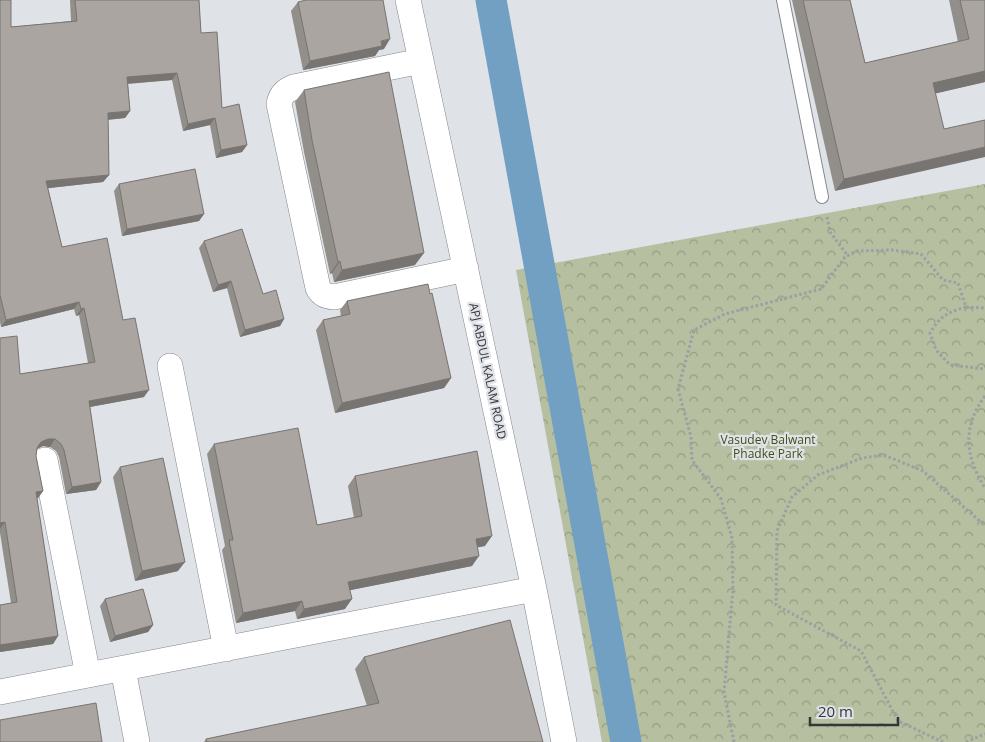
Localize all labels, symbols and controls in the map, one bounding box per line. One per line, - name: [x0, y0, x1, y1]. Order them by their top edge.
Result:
- street label: APJ ABDUL KALAM ROAD: [465, 301, 511, 441]
- park label: Vasudev Balwant Phadke Park: [720, 431, 816, 462]
- scale bar: [810, 694, 898, 726]
- text: 20 m: [818, 701, 853, 721]

